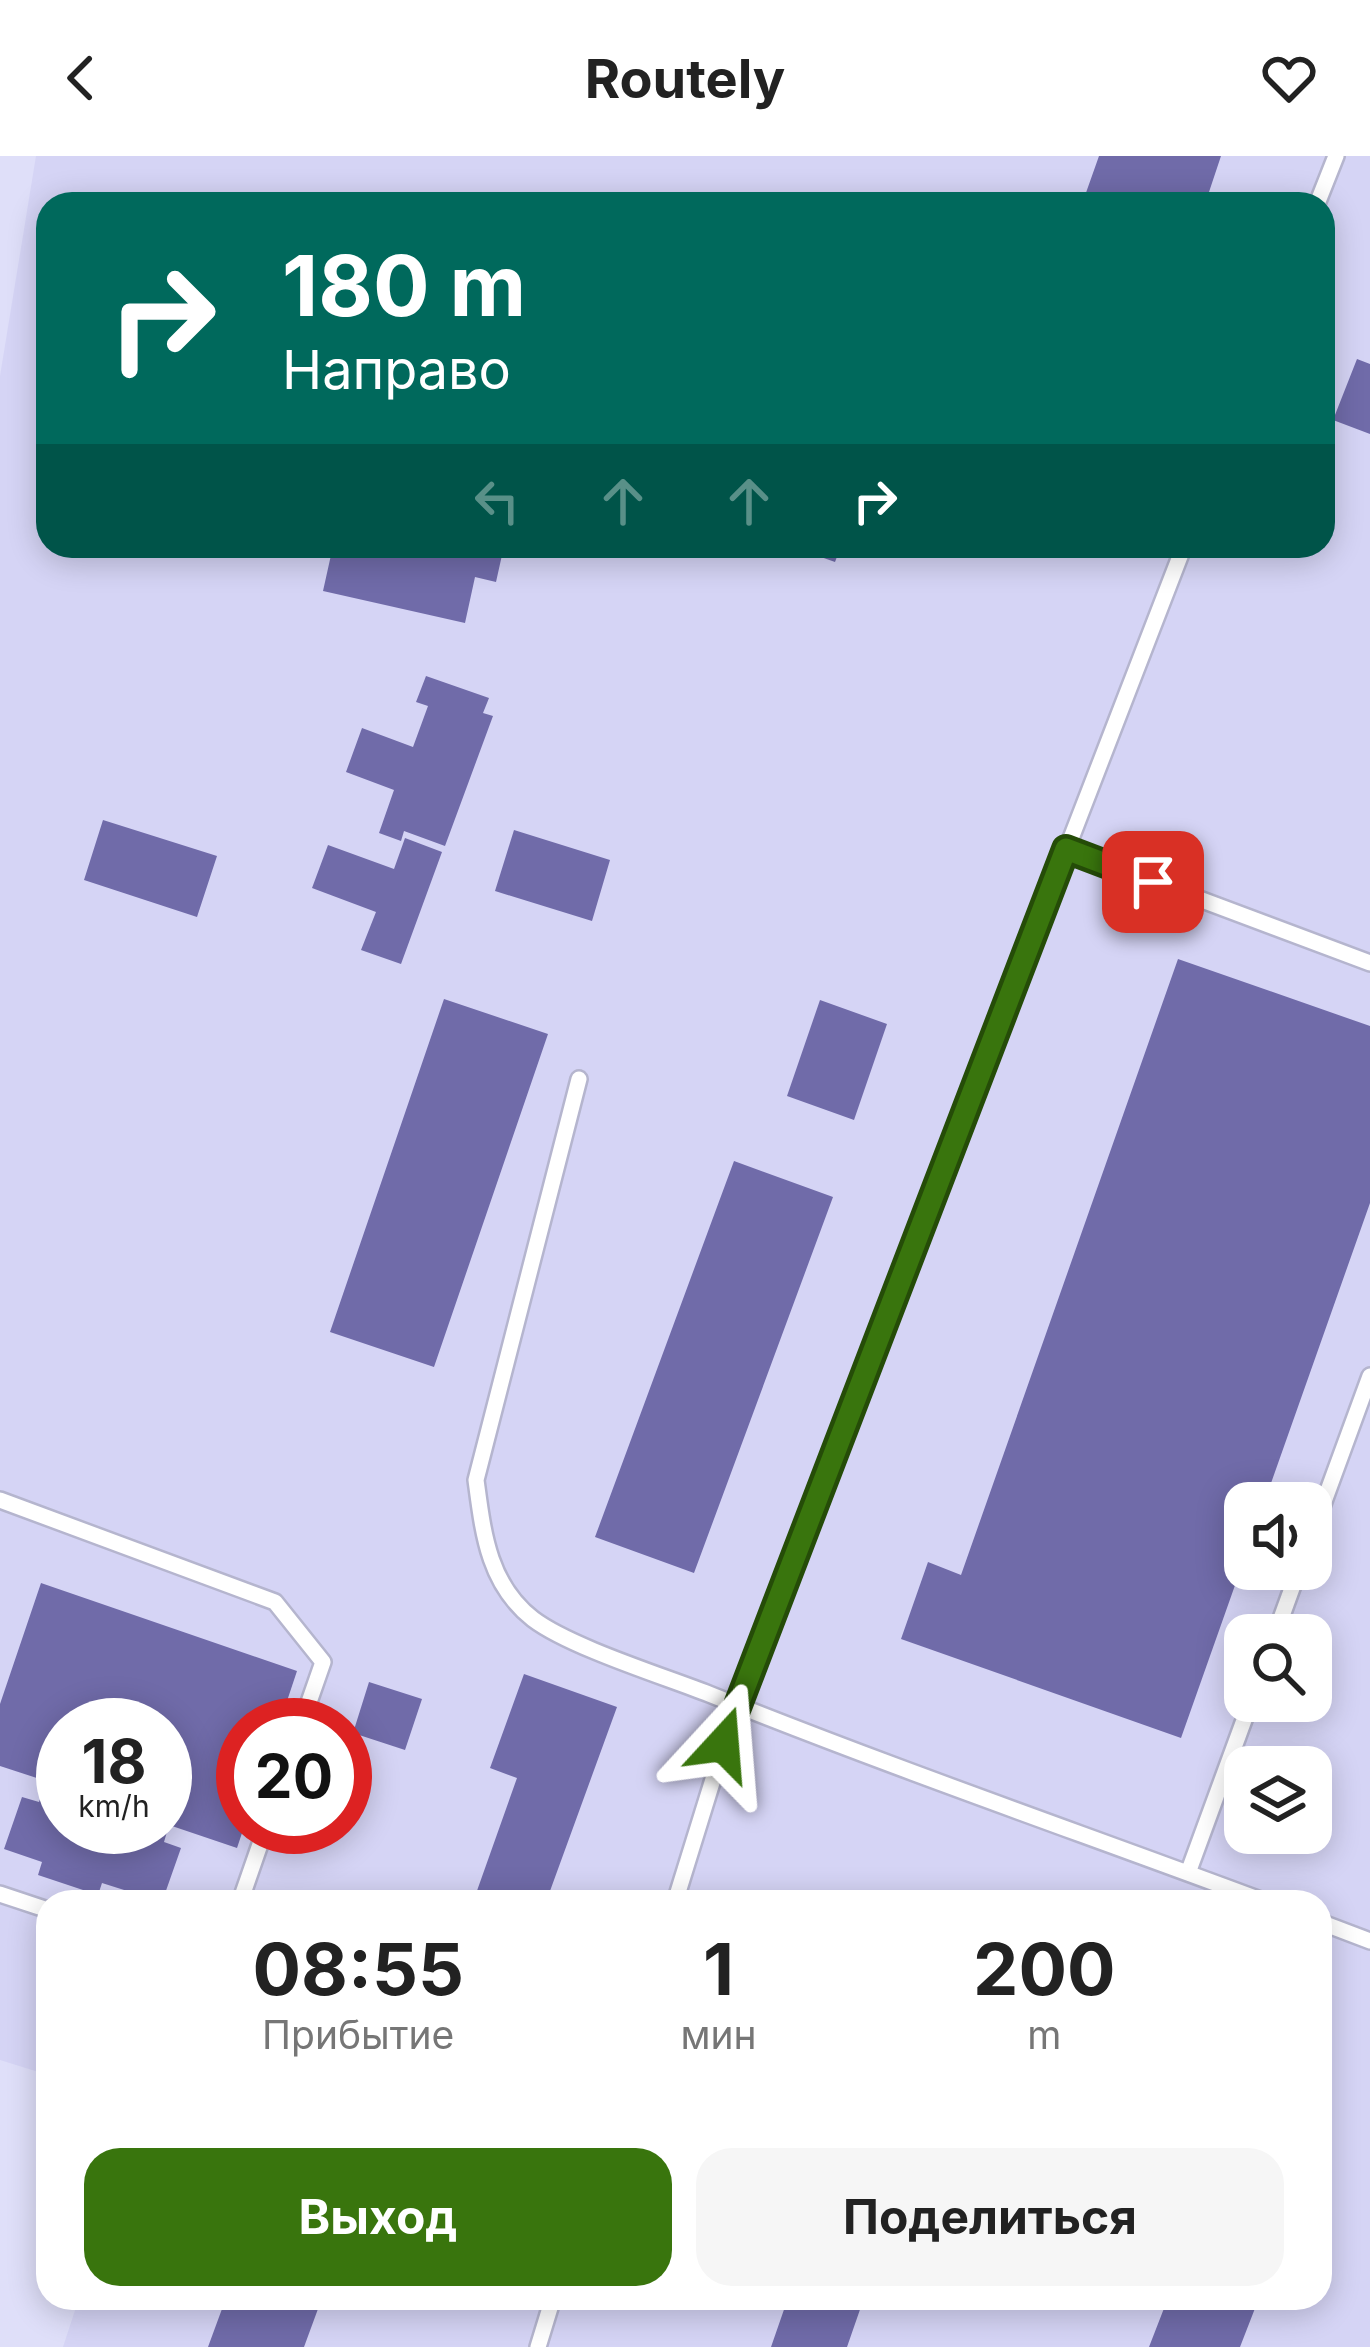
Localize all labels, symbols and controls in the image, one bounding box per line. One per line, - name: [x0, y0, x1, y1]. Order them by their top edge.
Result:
- icon: back: [48, 45, 114, 111]
- icon: heart: [1256, 45, 1322, 111]
- text: Routely: [585, 46, 785, 111]
- text: 180 m: [282, 235, 526, 336]
- icon: right: [84, 240, 240, 396]
- text: Направо: [282, 337, 511, 402]
- icon: left: [464, 468, 530, 534]
- icon: ahead: [590, 468, 656, 534]
- icon: ahead: [716, 468, 782, 534]
- icon: right: [842, 468, 908, 534]
- pin: [1102, 831, 1204, 933]
- icon: arrive: [1120, 849, 1186, 915]
- map controls: [1224, 1482, 1332, 1854]
- button: sound: [1224, 1482, 1332, 1590]
- button: search: [1224, 1614, 1332, 1722]
- position arrow: [660, 1681, 786, 1807]
- speed limit sign: 20: [216, 1698, 372, 1854]
- text: 18: [82, 1725, 146, 1797]
- button: layers: [1224, 1746, 1332, 1854]
- text: km/h: [78, 1788, 150, 1824]
- text: 08:55: [252, 1925, 464, 2012]
- text: 1: [703, 1925, 734, 2012]
- text: 200: [973, 1925, 1116, 2012]
- text: Прибытие: [262, 2011, 454, 2058]
- text: мин: [680, 2011, 757, 2058]
- text: m: [1027, 2011, 1061, 2058]
- button: Выход: [84, 2148, 672, 2286]
- button: Поделиться: [696, 2148, 1284, 2286]

